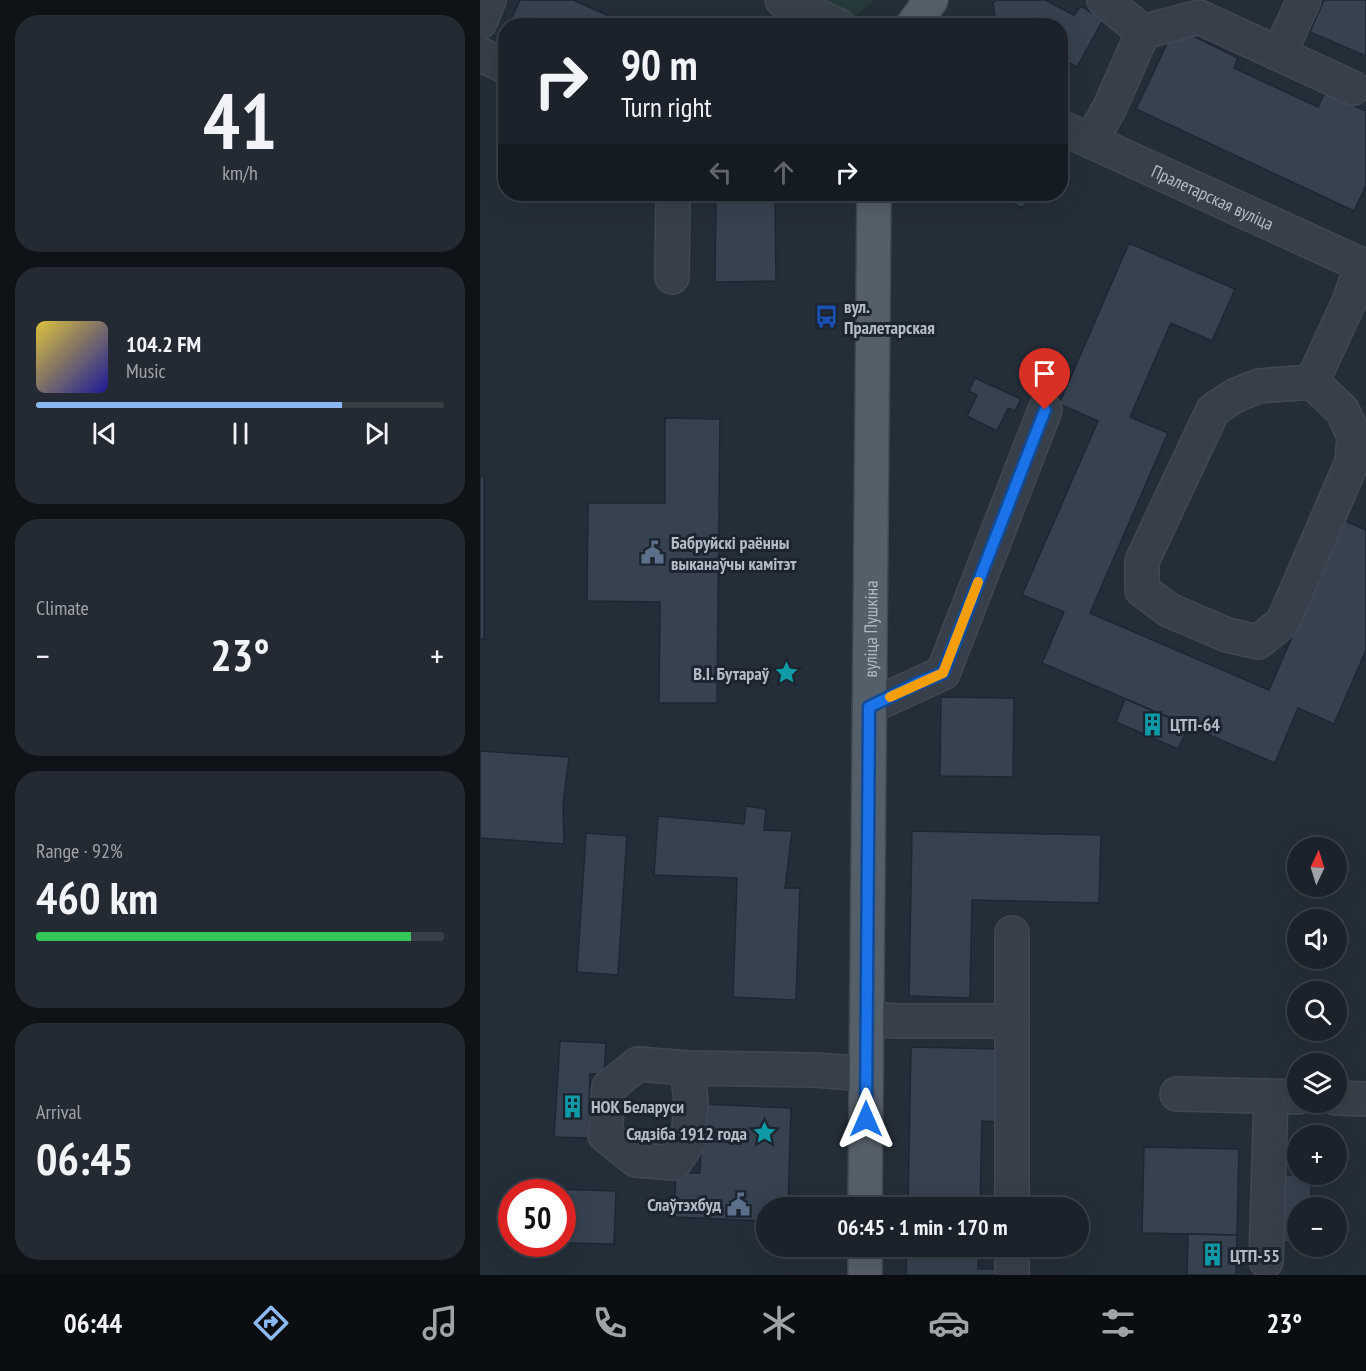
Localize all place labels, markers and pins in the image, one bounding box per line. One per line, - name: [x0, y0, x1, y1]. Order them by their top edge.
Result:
- place label: вул. Пралетарская: [844, 295, 935, 339]
- bus stop icon: вул. Пралетарская: [813, 303, 839, 329]
- pin: [1019, 348, 1070, 410]
- place label: Бабруйскі раённы выканаўчы камітэт: [671, 531, 797, 575]
- public building icon: Бабруйскі раённы выканаўчы камітэт: [640, 539, 666, 565]
- place icon: В.І. Бутараў: [774, 660, 800, 686]
- place label: В.І. Бутараў: [693, 662, 770, 685]
- building icon: ЦТП-64: [1139, 711, 1165, 737]
- place label: ЦТП-64: [1170, 713, 1220, 736]
- building icon: НОК Беларуси: [560, 1093, 586, 1119]
- place label: НОК Беларуси: [591, 1095, 684, 1118]
- place icon: Сядзіба 1912 года: [752, 1120, 778, 1146]
- place label: Сядзіба 1912 года: [626, 1122, 747, 1145]
- public building icon: Слаўтэхбуд: [726, 1191, 752, 1217]
- place label: Слаўтэхбуд: [647, 1193, 721, 1216]
- building icon: ЦТП-55: [1199, 1242, 1225, 1268]
- place label: ЦТП-55: [1230, 1244, 1280, 1267]

